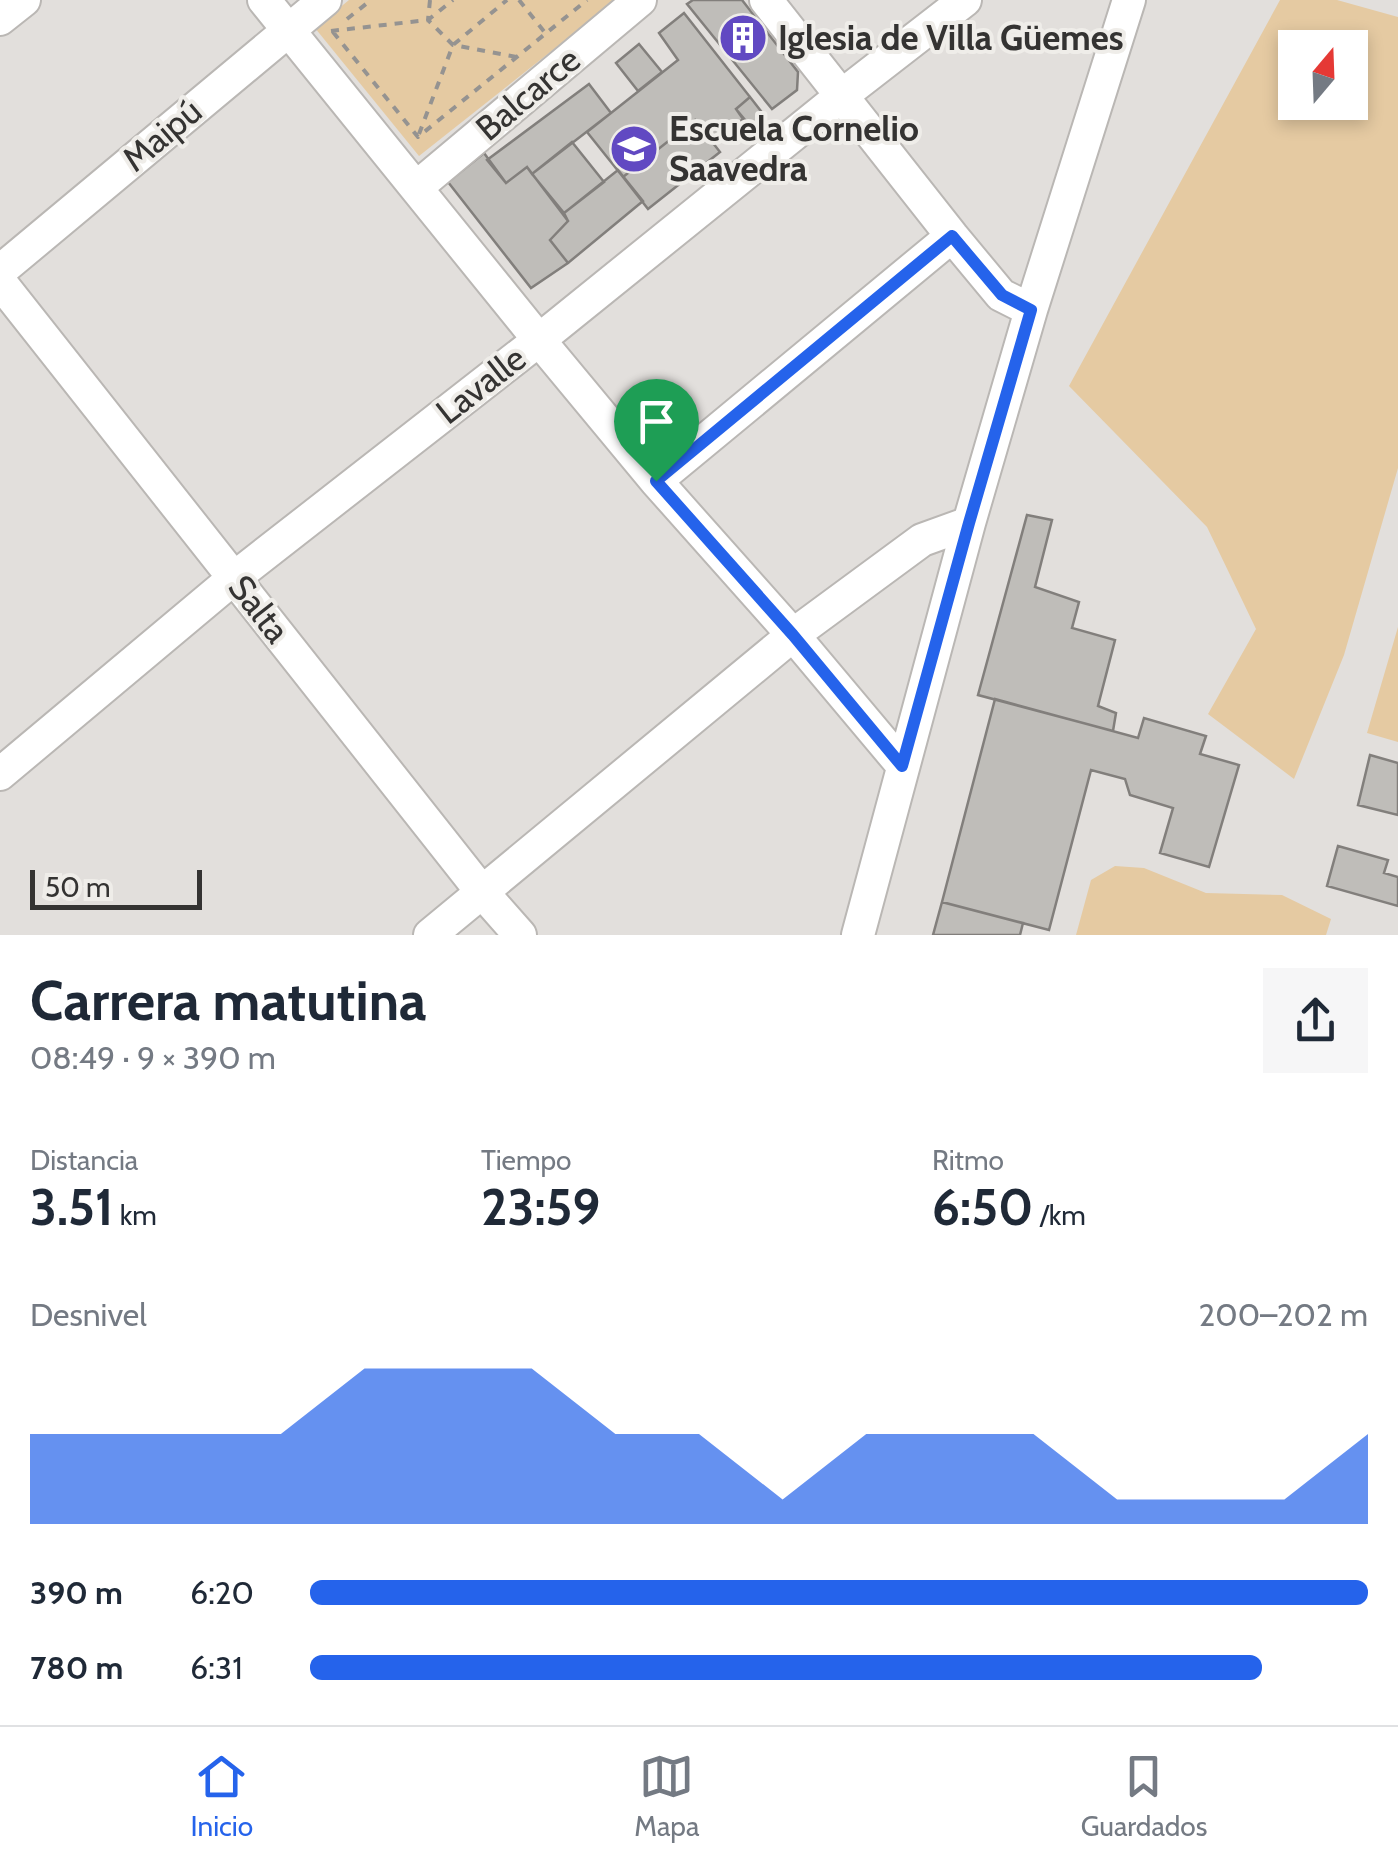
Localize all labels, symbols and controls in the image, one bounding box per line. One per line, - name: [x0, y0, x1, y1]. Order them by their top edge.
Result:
- building icon: Iglesia de Villa Güemes: [717, 12, 769, 64]
- place label: Iglesia de Villa Güemes: [778, 16, 1124, 59]
- north arrow: [1278, 30, 1368, 120]
- map controls: [1278, 30, 1368, 120]
- street label: Balcarce: [467, 38, 588, 150]
- street label: Maipú: [113, 89, 210, 180]
- place label: Escuela Cornelio Saavedra: [669, 107, 919, 190]
- school or university icon: Escuela Cornelio Saavedra: [608, 123, 660, 175]
- street label: Lavalle: [427, 336, 534, 433]
- pin: [614, 379, 699, 482]
- icon: arrive: [629, 394, 684, 449]
- street label: Salta: [220, 566, 299, 651]
- scale bar: [30, 865, 202, 910]
- text: 50 m: [45, 870, 111, 904]
- text: Carrera matutina: [30, 967, 427, 1034]
- button: share: [1263, 968, 1368, 1073]
- text: 08:49 · 9 × 390 m: [30, 1038, 276, 1077]
- text: Distancia: [30, 1143, 138, 1177]
- text: Tiempo: [481, 1143, 572, 1177]
- text: Ritmo: [932, 1143, 1004, 1177]
- text: 3.51: [30, 1177, 113, 1238]
- text: 23:59: [481, 1177, 600, 1238]
- text: 6:50: [932, 1177, 1033, 1238]
- text: km: [113, 1198, 157, 1232]
- text: /km: [1033, 1198, 1086, 1232]
- text: Desnivel: [30, 1295, 147, 1334]
- text: 200–202 m: [1199, 1295, 1368, 1334]
- text: 390 m: [30, 1573, 123, 1612]
- text: 6:20: [190, 1573, 254, 1612]
- text: 780 m: [30, 1648, 123, 1687]
- text: 6:31: [190, 1648, 243, 1687]
- tab: Inicio: [191, 1749, 253, 1843]
- tab: Mapa: [634, 1749, 699, 1843]
- tab: Guardados: [1081, 1749, 1207, 1843]

